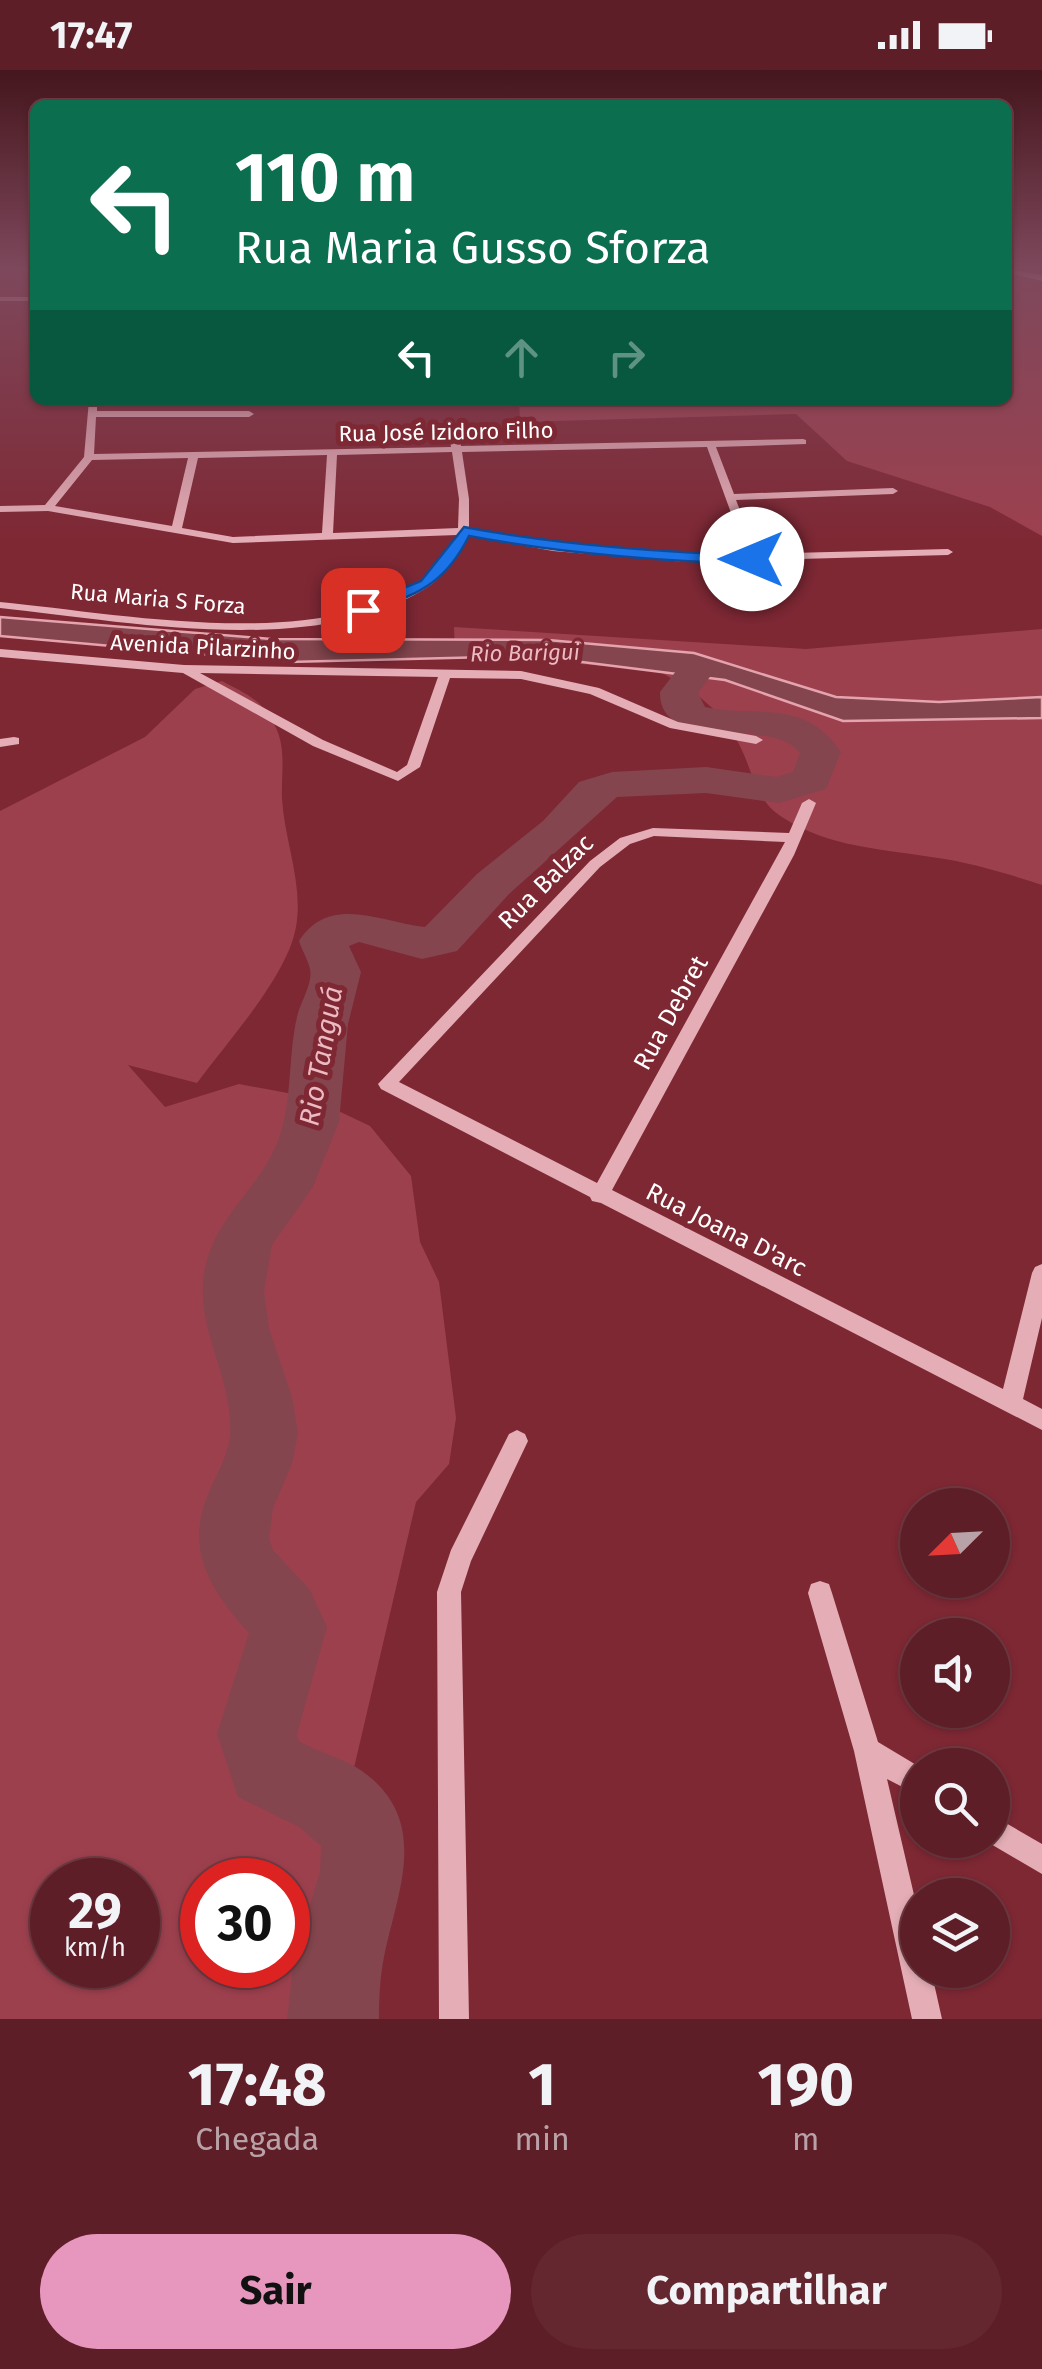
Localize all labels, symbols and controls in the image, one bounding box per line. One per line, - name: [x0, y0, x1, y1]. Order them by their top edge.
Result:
- text: 17:47: [50, 12, 133, 58]
- text: 110 m: [235, 136, 415, 220]
- icon: left: [70, 140, 200, 270]
- text: Rua Maria Gusso Sforza: [235, 221, 711, 275]
- icon: left: [389, 330, 444, 385]
- icon: ahead: [494, 330, 549, 385]
- icon: right: [599, 330, 654, 385]
- street label: Rua José Izidoro Filho: [338, 417, 554, 447]
- position arrow: [700, 507, 804, 611]
- pin: [321, 568, 406, 653]
- street label: Rua Maria S Forza: [69, 578, 247, 620]
- icon: arrive: [336, 583, 391, 638]
- street label: Avenida Pilarzinho: [110, 629, 296, 665]
- water label: Rio Barigui: [470, 639, 580, 667]
- street label: Rua Balzac: [492, 828, 600, 936]
- street label: Rua Debret: [627, 950, 715, 1075]
- water label: Rio Tanguá: [292, 984, 350, 1128]
- street label: Rua Joana D'arc: [641, 1177, 811, 1283]
- north arrow: [900, 1488, 1010, 1598]
- map controls: [900, 1488, 1010, 1988]
- button: sound: [900, 1618, 1010, 1728]
- button: search: [900, 1748, 1010, 1858]
- speed limit sign: 30: [180, 1858, 310, 1988]
- button: layers: [900, 1878, 1010, 1988]
- text: 29: [68, 1881, 122, 1941]
- text: km/h: [64, 1933, 126, 1963]
- text: 17:48: [188, 2049, 327, 2121]
- text: 1: [528, 2049, 556, 2121]
- text: 190: [758, 2049, 854, 2121]
- text: Chegada: [195, 2120, 319, 2158]
- text: min: [515, 2120, 570, 2158]
- text: m: [792, 2120, 820, 2158]
- button: Sair: [40, 2234, 511, 2349]
- button: Compartilhar: [531, 2234, 1002, 2349]

